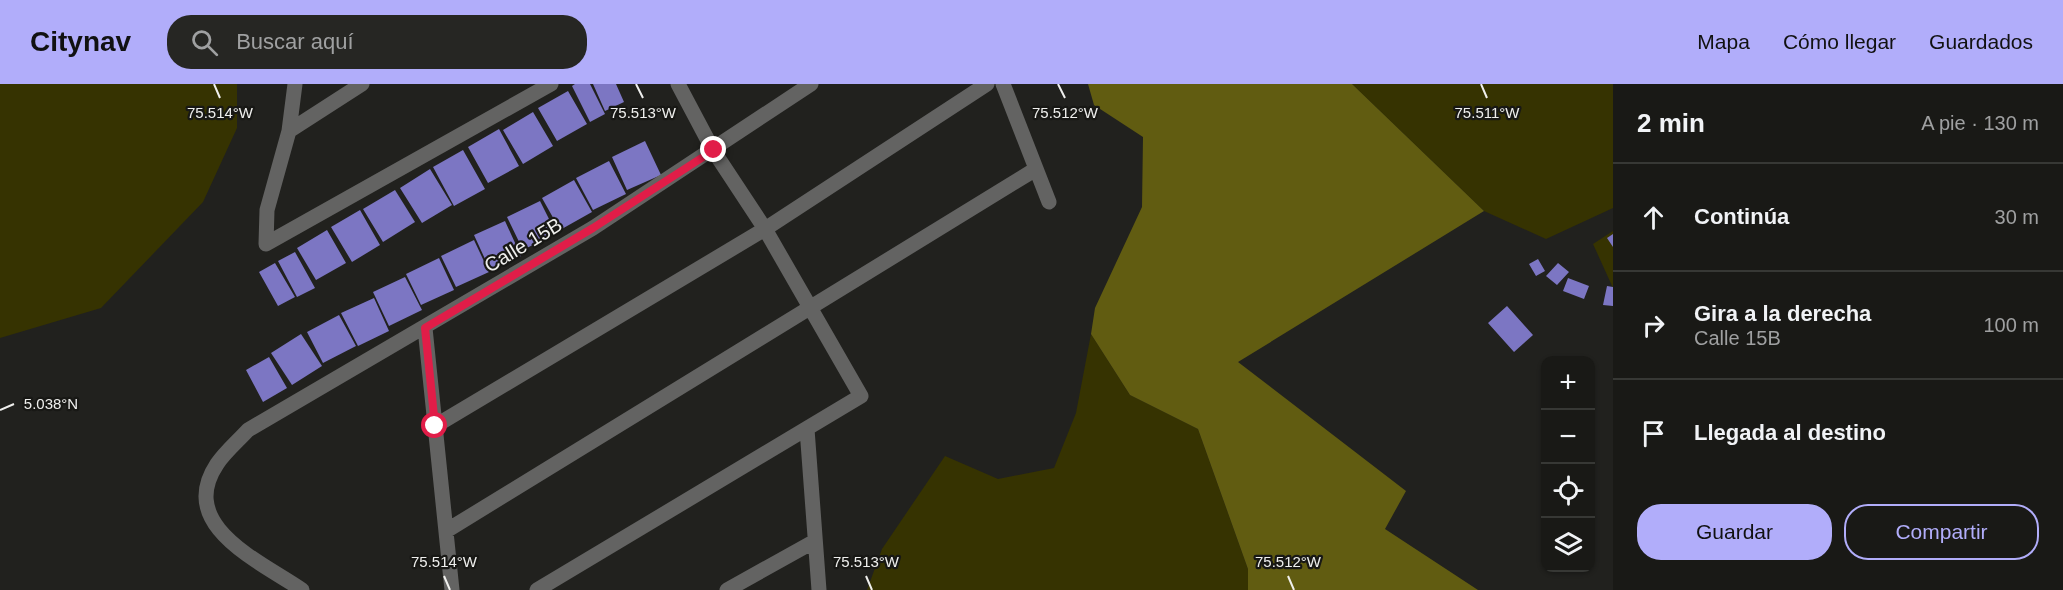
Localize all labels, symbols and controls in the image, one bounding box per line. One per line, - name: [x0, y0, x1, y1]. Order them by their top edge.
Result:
- search box: [167, 15, 587, 69]
- text: Citynav: [30, 26, 131, 57]
- icon: search: [188, 26, 221, 59]
- text: Buscar aquí: [236, 29, 354, 54]
- text: Mapa: [1697, 30, 1750, 53]
- text: Cómo llegar: [1783, 30, 1896, 53]
- text: Guardados: [1929, 30, 2033, 53]
- text: 75.514°W: [187, 104, 254, 121]
- text: 75.513°W: [610, 104, 677, 121]
- text: 75.512°W: [1032, 104, 1099, 121]
- text: 75.511°W: [1455, 104, 1520, 121]
- text: 2 min: [1637, 108, 1705, 138]
- text: A pie · 130 m: [1921, 112, 2039, 134]
- route end: [700, 136, 726, 162]
- icon: ahead: [1637, 201, 1670, 234]
- text: Continúa: [1694, 204, 1789, 229]
- text: 30 m: [1995, 206, 2039, 228]
- street label: Calle 15B: [480, 213, 566, 277]
- text: Gira a la derecha: [1694, 301, 1871, 326]
- icon: right: [1637, 309, 1670, 342]
- text: 100 m: [1983, 314, 2039, 336]
- text: Calle 15B: [1694, 327, 1781, 349]
- map controls: [1541, 356, 1595, 572]
- button: +: [1541, 356, 1595, 410]
- text: 5.038°N: [24, 395, 78, 412]
- button: −: [1541, 410, 1595, 464]
- route start: [421, 412, 447, 438]
- icon: arrive: [1637, 417, 1670, 450]
- text: Llegada al destino: [1694, 420, 1886, 445]
- button: locate: [1541, 464, 1595, 518]
- button: Guardar: [1637, 504, 1832, 560]
- button: Compartir: [1844, 504, 2039, 560]
- button: layers: [1541, 518, 1595, 572]
- text: 75.514°W: [411, 553, 478, 570]
- text: 75.513°W: [833, 553, 900, 570]
- text: 75.512°W: [1255, 553, 1322, 570]

